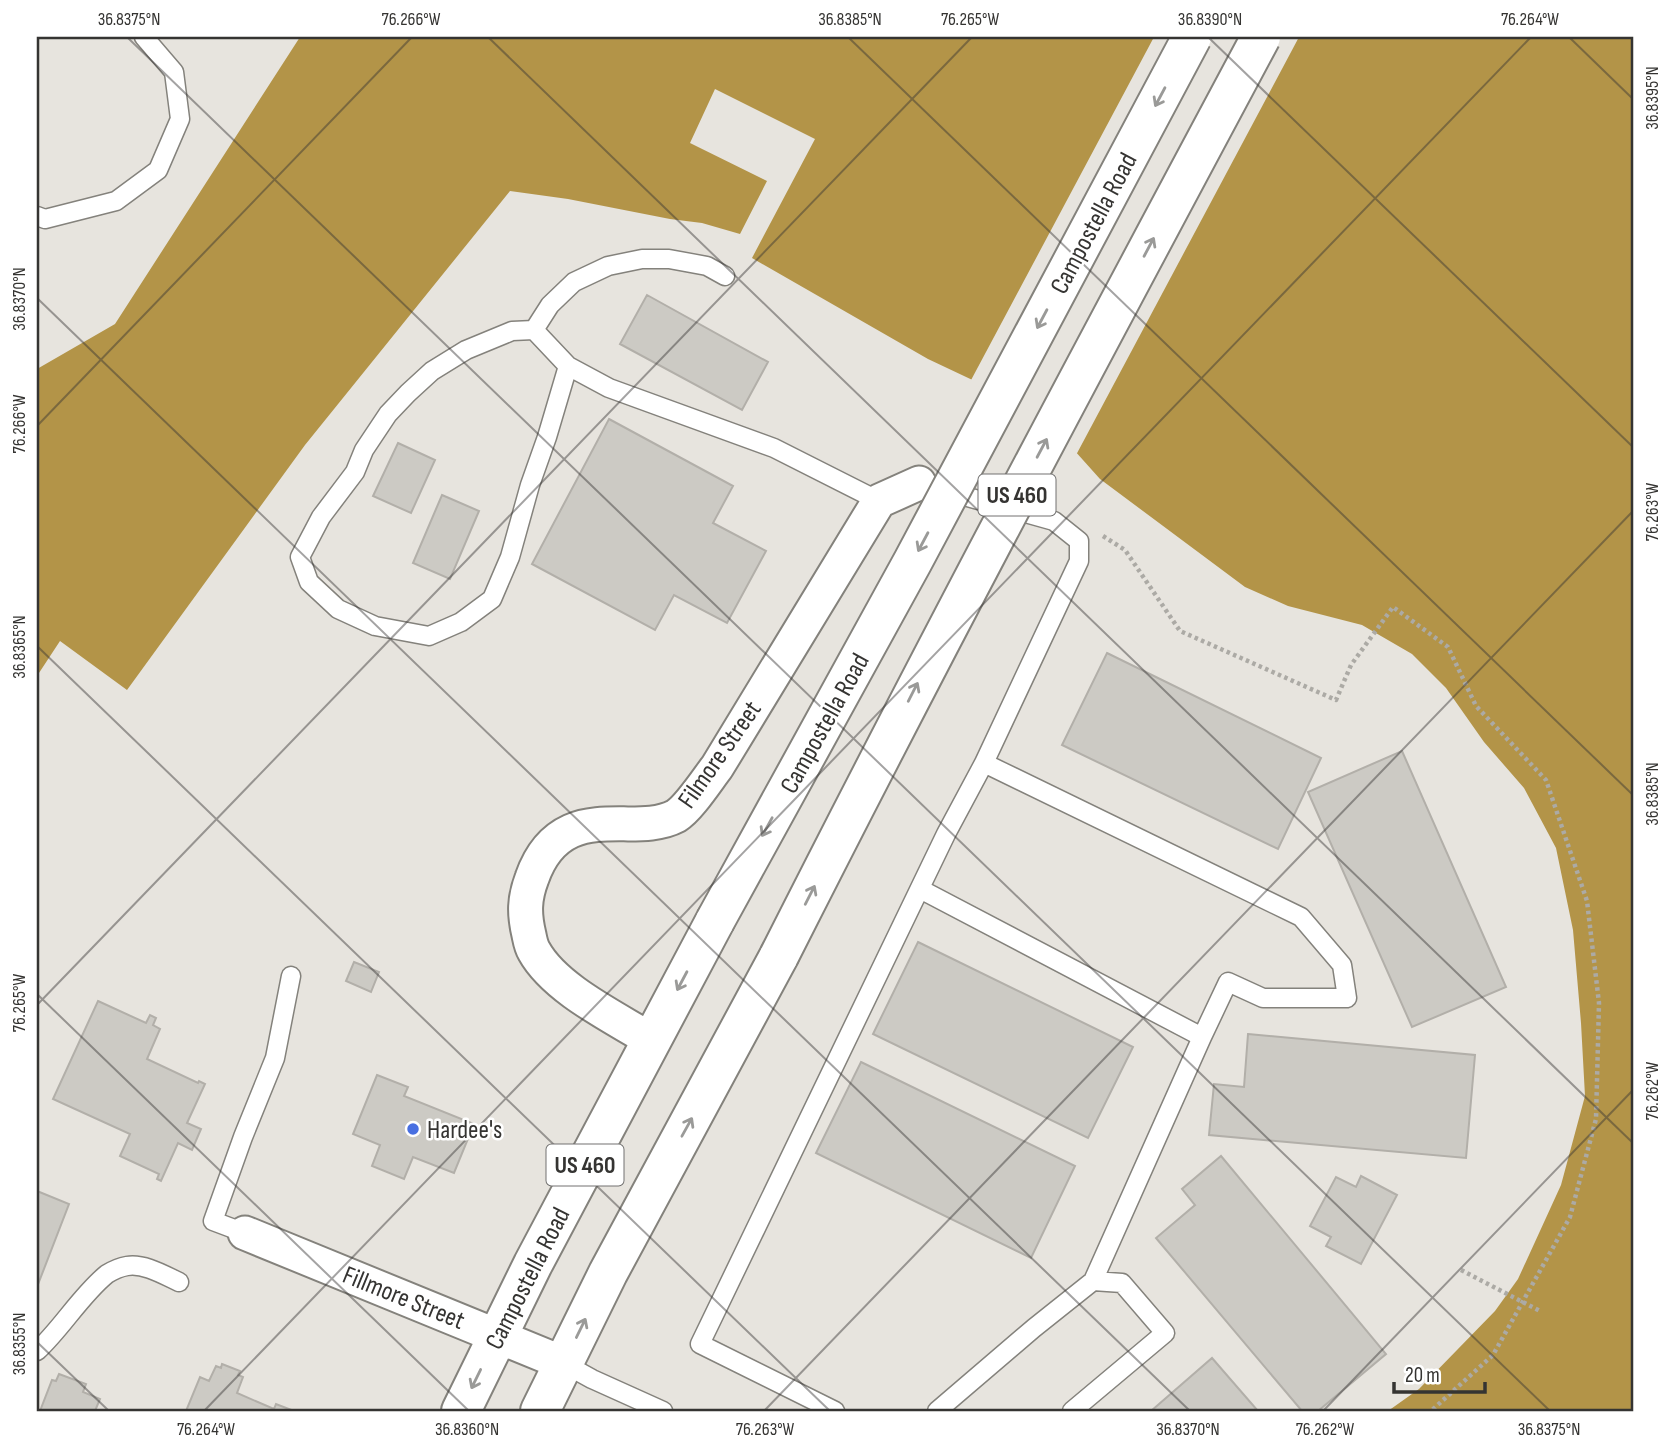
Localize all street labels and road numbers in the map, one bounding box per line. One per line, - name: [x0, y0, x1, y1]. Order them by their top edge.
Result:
- street label: Campostella Road: [1044, 148, 1144, 299]
- road number: US 460: [978, 474, 1056, 516]
- street label: Campostella Road: [774, 648, 876, 799]
- street label: Filmore Street: [672, 695, 768, 814]
- road number: US 460: [546, 1144, 624, 1185]
- street label: Campostella Road: [479, 1203, 577, 1355]
- street label: Fillmore Street: [338, 1260, 469, 1337]

